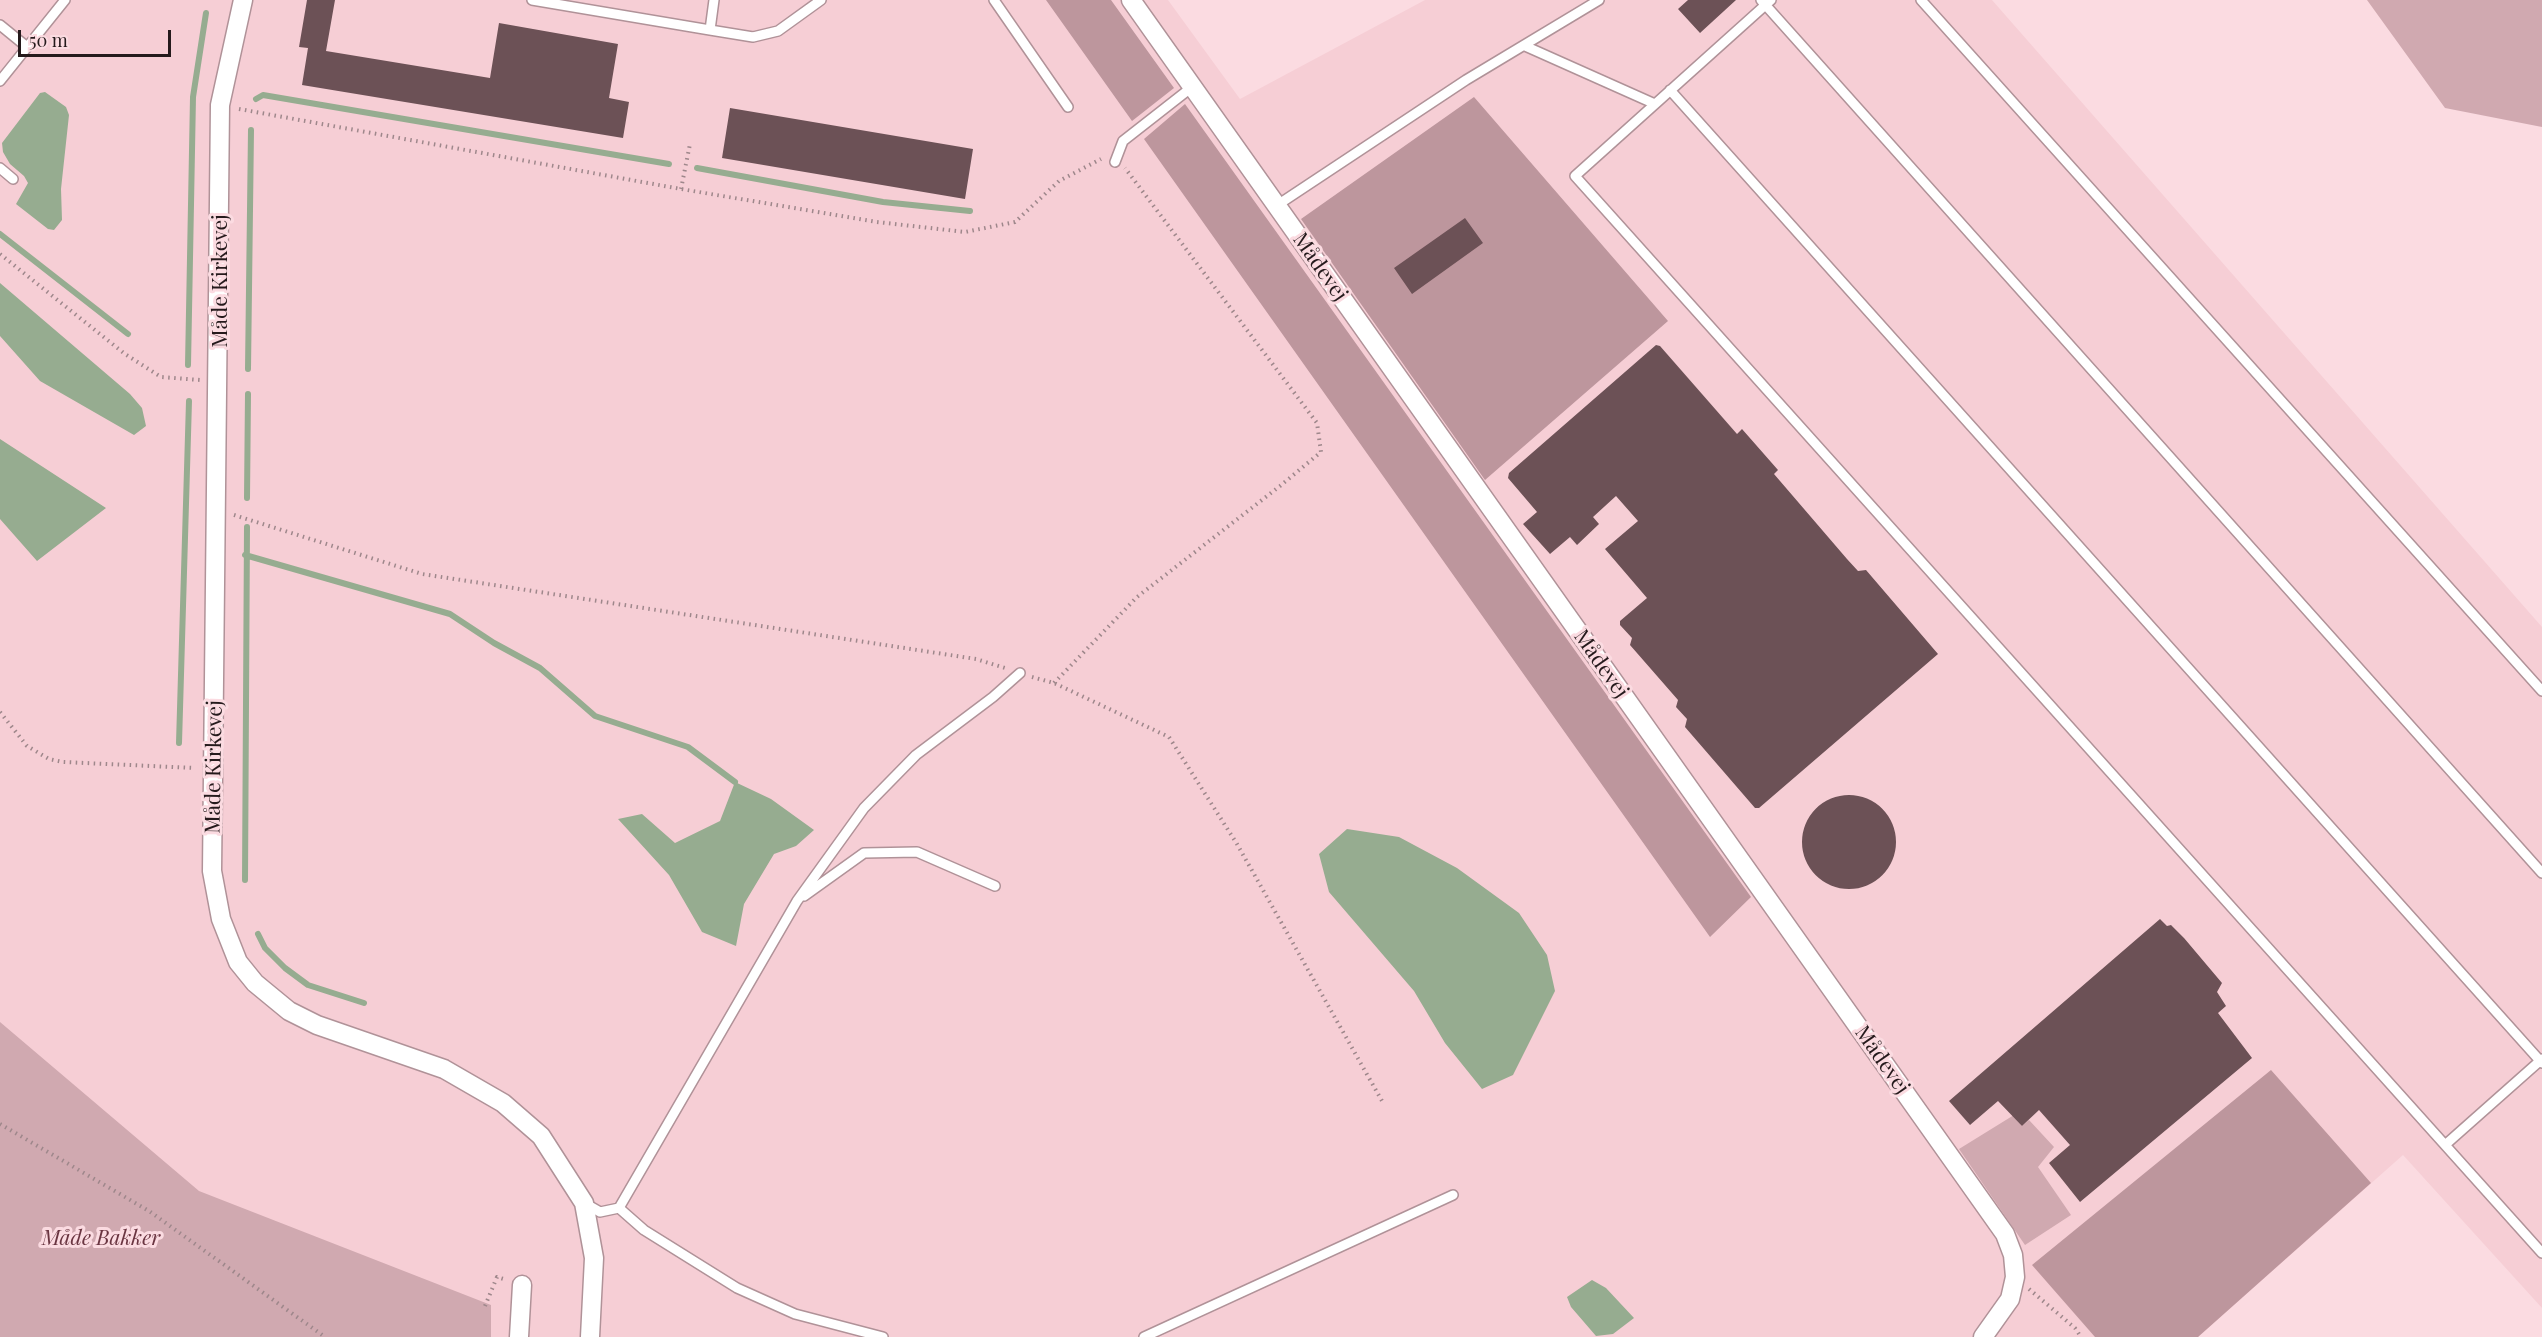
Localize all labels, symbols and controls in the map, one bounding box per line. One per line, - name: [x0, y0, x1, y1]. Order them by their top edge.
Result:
- scale bar: [21, 18, 174, 56]
- text: 50 m: [29, 28, 68, 52]
- street label: Måde Kirkevej: [207, 214, 233, 348]
- street label: Mådevej: [1287, 228, 1353, 306]
- street label: Mådevej: [1568, 625, 1634, 703]
- street label: Måde Kirkevej: [200, 700, 228, 834]
- street label: Mådevej: [1849, 1021, 1915, 1099]
- park label: Måde Bakker: [42, 1225, 160, 1251]

